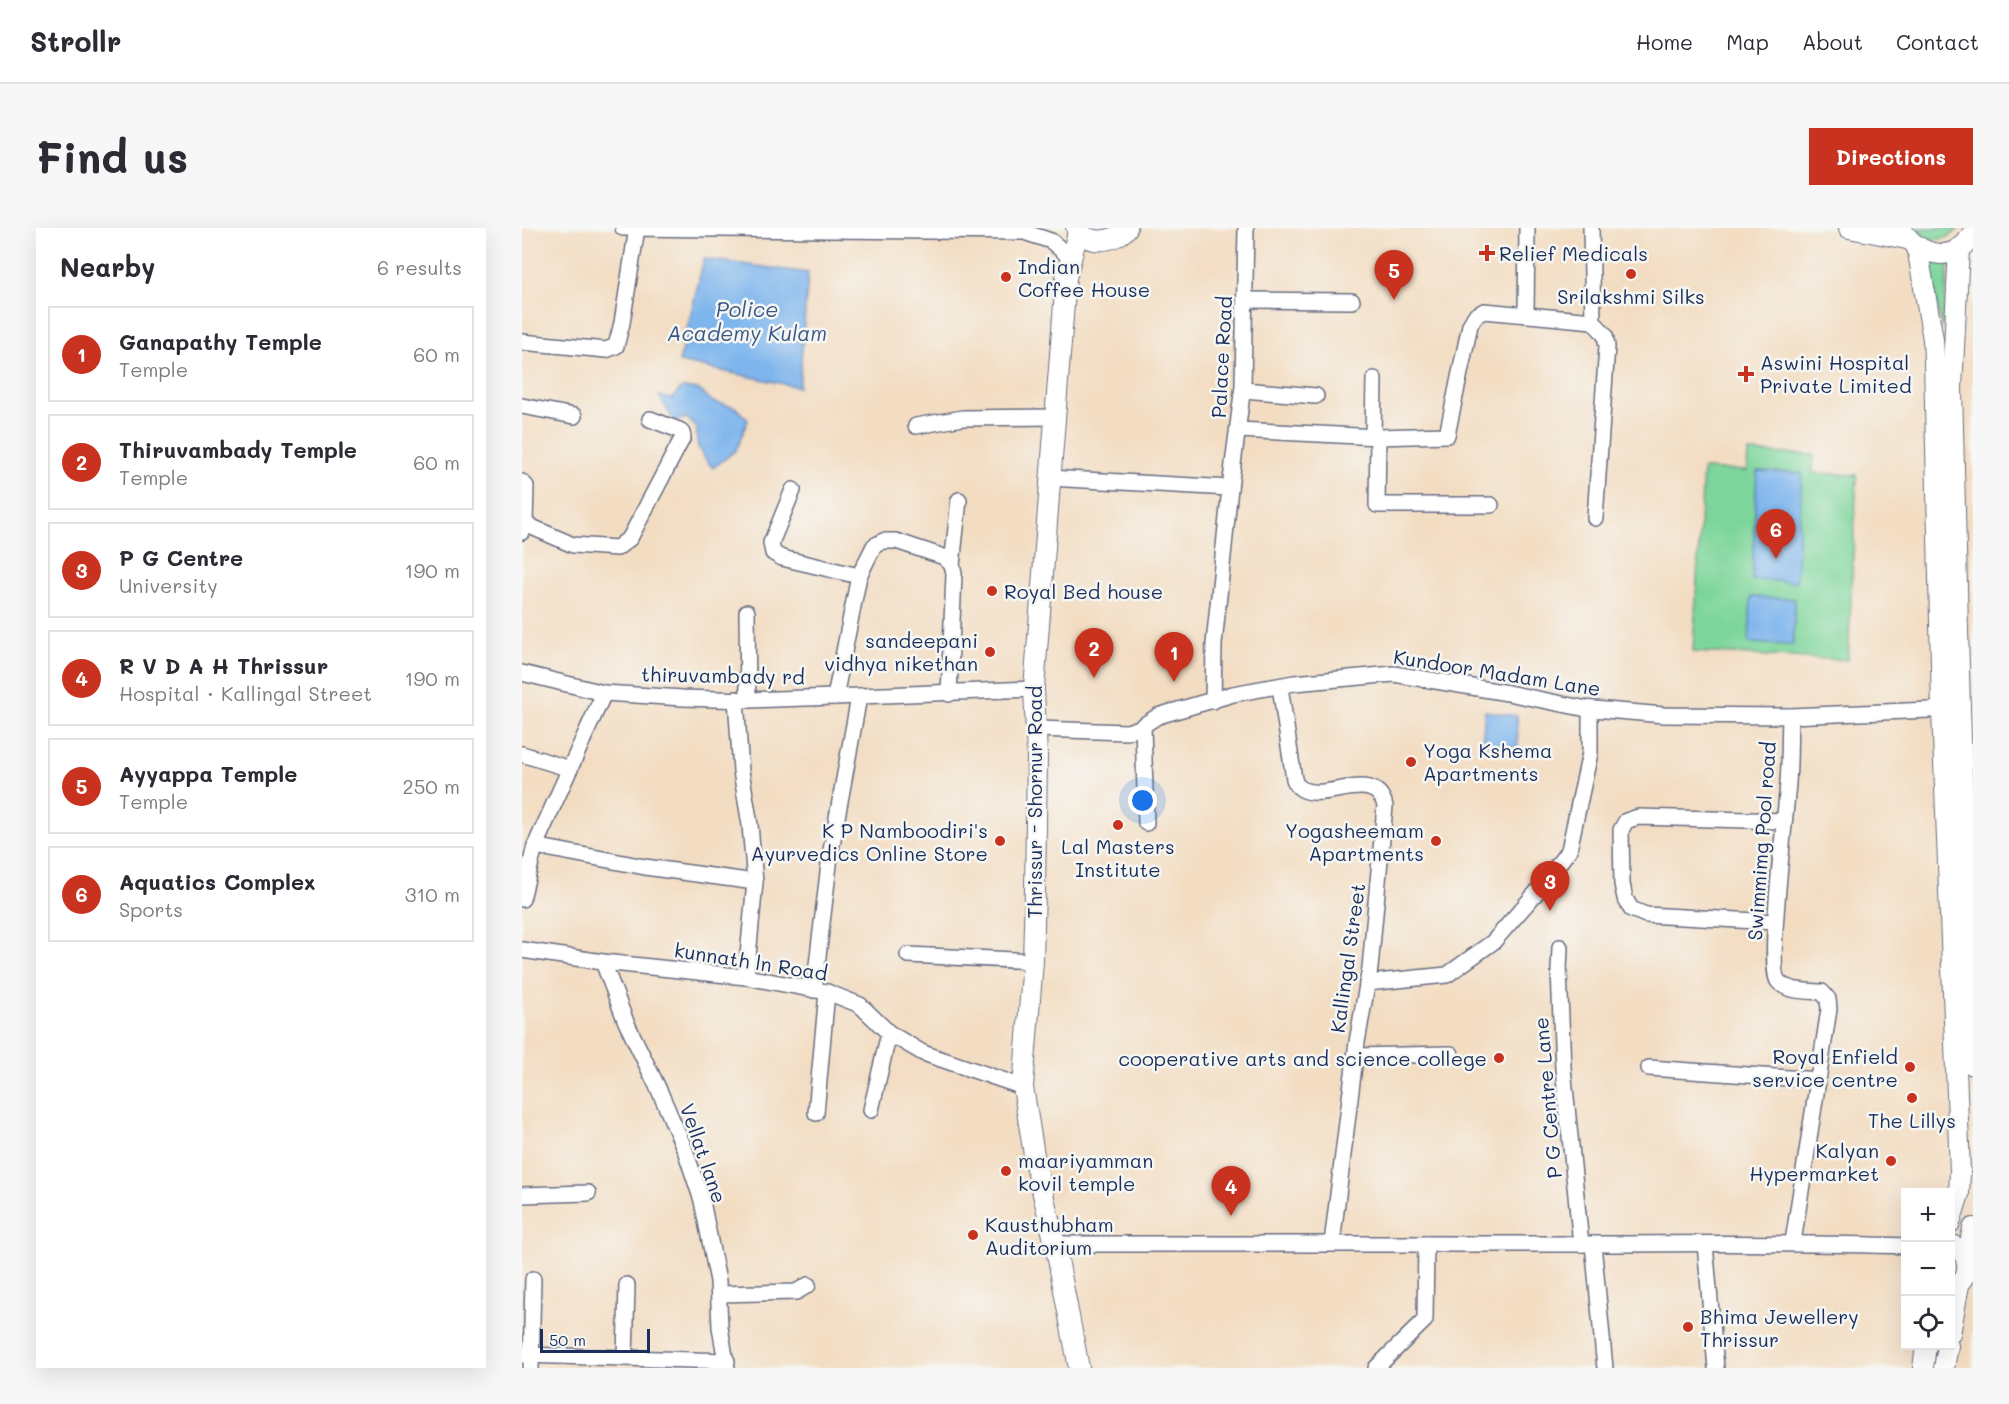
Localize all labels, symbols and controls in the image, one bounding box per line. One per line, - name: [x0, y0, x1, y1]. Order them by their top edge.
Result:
- text: Strollr: [30, 23, 121, 59]
- text: Home: [1636, 28, 1693, 55]
- text: Map: [1726, 28, 1769, 55]
- text: About: [1802, 28, 1863, 55]
- text: Contact: [1896, 28, 1979, 55]
- button: Directions: [1809, 128, 1973, 185]
- text: Find us: [36, 129, 188, 184]
- place label: Relief Medicals: [1499, 240, 1648, 266]
- marker: Relief Medicals: [1480, 246, 1494, 260]
- text: Nearby: [60, 250, 155, 284]
- pin: 5: [1374, 250, 1414, 300]
- place label: Indian Coffee House: [1018, 253, 1150, 302]
- text: 6 results: [377, 254, 462, 280]
- marker: Srilakshmi Silks: [1624, 267, 1638, 281]
- marker: Indian Coffee House: [999, 270, 1013, 284]
- place label: Srilakshmi Silks: [1557, 283, 1705, 309]
- water label: Police Academy Kulam: [667, 295, 827, 346]
- street label: Palace Road: [1205, 295, 1237, 419]
- text: Ganapathy Temple: [119, 327, 322, 356]
- text: 1: [77, 341, 86, 367]
- text: 60 m: [413, 341, 460, 367]
- place label: Aswini Hospital Private Limited: [1760, 349, 1912, 398]
- text: Temple: [119, 356, 188, 382]
- marker: Aswini Hospital Private Limited: [1737, 365, 1755, 383]
- text: Thiruvambady Temple: [119, 435, 357, 464]
- text: 2: [76, 449, 87, 475]
- text: 60 m: [413, 449, 460, 475]
- text: Temple: [119, 464, 188, 490]
- pin: 6: [1756, 510, 1796, 559]
- text: P G Centre: [119, 543, 243, 572]
- text: 3: [76, 557, 88, 583]
- text: 190 m: [405, 557, 460, 583]
- text: University: [119, 572, 218, 598]
- place label: Royal Bed house: [1004, 578, 1163, 604]
- marker: Royal Bed house: [985, 584, 999, 598]
- place label: sandeepani vidhya nikethan: [824, 627, 978, 676]
- pin: 2: [1074, 628, 1114, 678]
- pin: 1: [1154, 632, 1194, 682]
- street label: Kundoor Madam Lane: [1392, 643, 1602, 701]
- marker: sandeepani vidhya nikethan: [983, 645, 997, 659]
- text: R V D A H Thrissur: [119, 651, 328, 680]
- street label: thiruvambady rd: [641, 661, 805, 689]
- text: 4: [75, 665, 88, 691]
- text: 190 m: [405, 665, 460, 691]
- text: Hospital · Kallingal Street: [119, 680, 372, 706]
- street label: Thrissur - Shornur Road: [1021, 686, 1047, 918]
- place label: Yoga Kshema Apartments: [1423, 737, 1552, 786]
- street label: Swimmimg Pool road: [1741, 741, 1781, 941]
- marker: Yoga Kshema Apartments: [1404, 755, 1418, 769]
- text: Ayyappa Temple: [119, 759, 297, 788]
- text: 5: [76, 773, 87, 799]
- text: 250 m: [403, 773, 460, 799]
- your location: [1128, 786, 1157, 815]
- text: Temple: [119, 788, 188, 814]
- place label: K P Namboodiri's Ayurvedics Online Store: [751, 817, 988, 866]
- place label: Yogasheemam Apartments: [1285, 817, 1424, 866]
- marker: Lal Masters Institute: [1111, 818, 1125, 832]
- place label: Lal Masters Institute: [1061, 833, 1175, 882]
- marker: K P Namboodiri's Ayurvedics Online Store: [993, 834, 1007, 848]
- marker: Yogasheemam Apartments: [1429, 834, 1443, 848]
- pin: 3: [1530, 862, 1570, 911]
- text: Aquatics Complex: [119, 867, 316, 896]
- text: 6: [75, 881, 88, 907]
- text: 310 m: [405, 881, 460, 907]
- street label: Kallingal Street: [1324, 881, 1370, 1035]
- text: Sports: [119, 896, 183, 922]
- street label: kunnath ln Road: [672, 936, 830, 986]
- street label: P G Centre Lane: [1527, 1016, 1567, 1180]
- place label: Royal Enfield service centre: [1752, 1043, 1898, 1092]
- place label: cooperative arts and science college: [1118, 1045, 1487, 1071]
- marker: cooperative arts and science college: [1492, 1051, 1506, 1065]
- marker: Royal Enfield service centre: [1903, 1060, 1917, 1074]
- marker: The Lillys: [1905, 1091, 1919, 1105]
- street label: Vellat lane: [675, 1100, 733, 1206]
- place label: The Lillys: [1868, 1107, 1956, 1133]
- place label: Kalyan Hypermarket: [1749, 1137, 1879, 1186]
- place label: maariyamman kovil temple: [1018, 1147, 1153, 1196]
- marker: Kalyan Hypermarket: [1884, 1154, 1898, 1168]
- marker: maariyamman kovil temple: [999, 1164, 1013, 1178]
- pin: 4: [1212, 1166, 1250, 1216]
- map controls: [1901, 1188, 1955, 1350]
- button: +: [1901, 1188, 1955, 1242]
- place label: Kausthubham Auditorium: [985, 1211, 1114, 1260]
- marker: Kausthubham Auditorium: [966, 1228, 980, 1242]
- button: −: [1901, 1242, 1955, 1296]
- button: locate: [1901, 1296, 1955, 1350]
- place label: Bhima Jewellery Thrissur: [1700, 1303, 1859, 1352]
- marker: Bhima Jewellery Thrissur: [1681, 1320, 1695, 1334]
- scale bar: [540, 1326, 650, 1354]
- text: 50 m: [549, 1329, 586, 1350]

